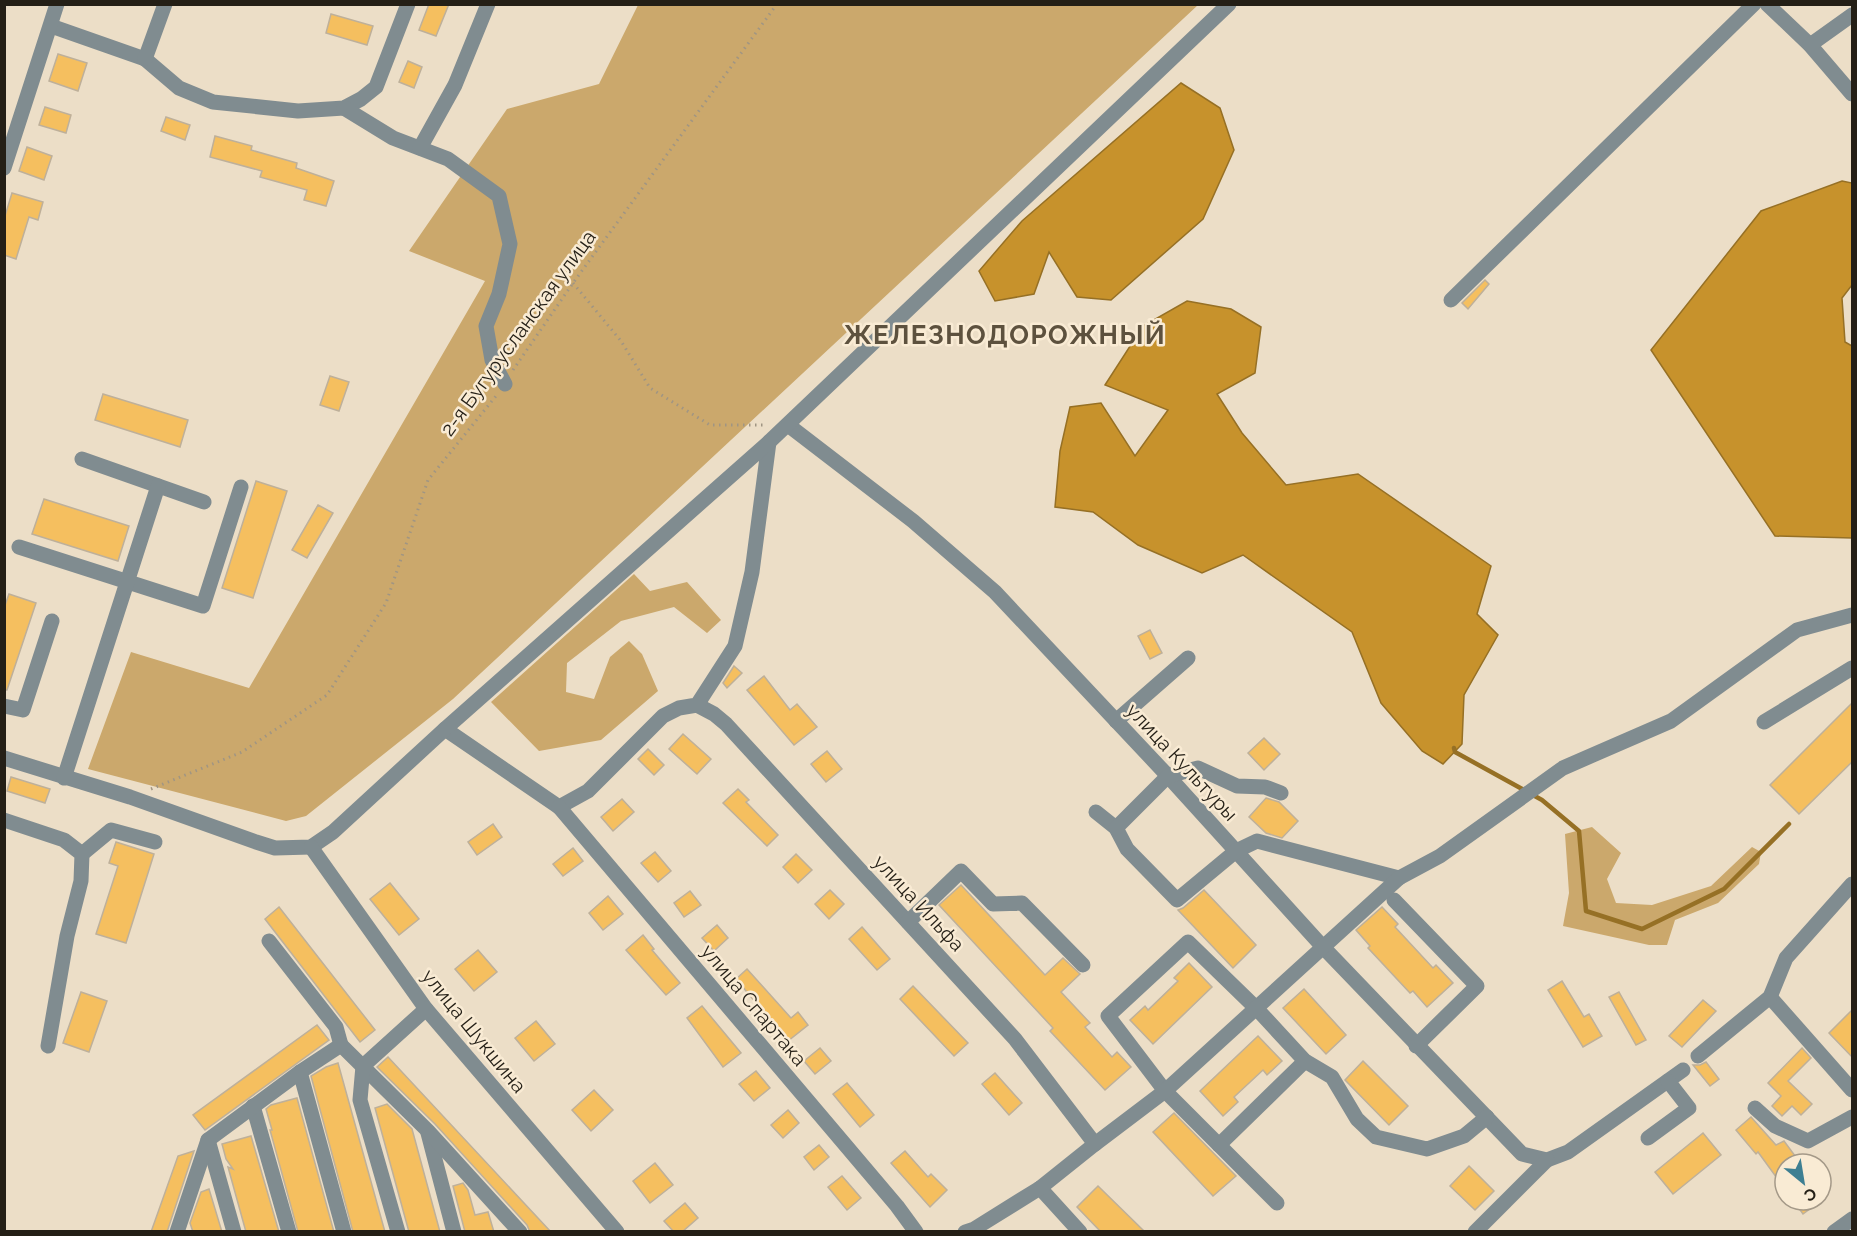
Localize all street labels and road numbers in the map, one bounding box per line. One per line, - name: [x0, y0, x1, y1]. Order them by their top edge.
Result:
- street label: 2-я Бугурусланская улица: [435, 226, 601, 440]
- street label: улица Культуры: [1121, 698, 1243, 826]
- street label: улица Ильфа: [868, 850, 970, 956]
- street label: улица Спартака: [696, 939, 812, 1071]
- street label: улица Шукшина: [417, 964, 531, 1098]

